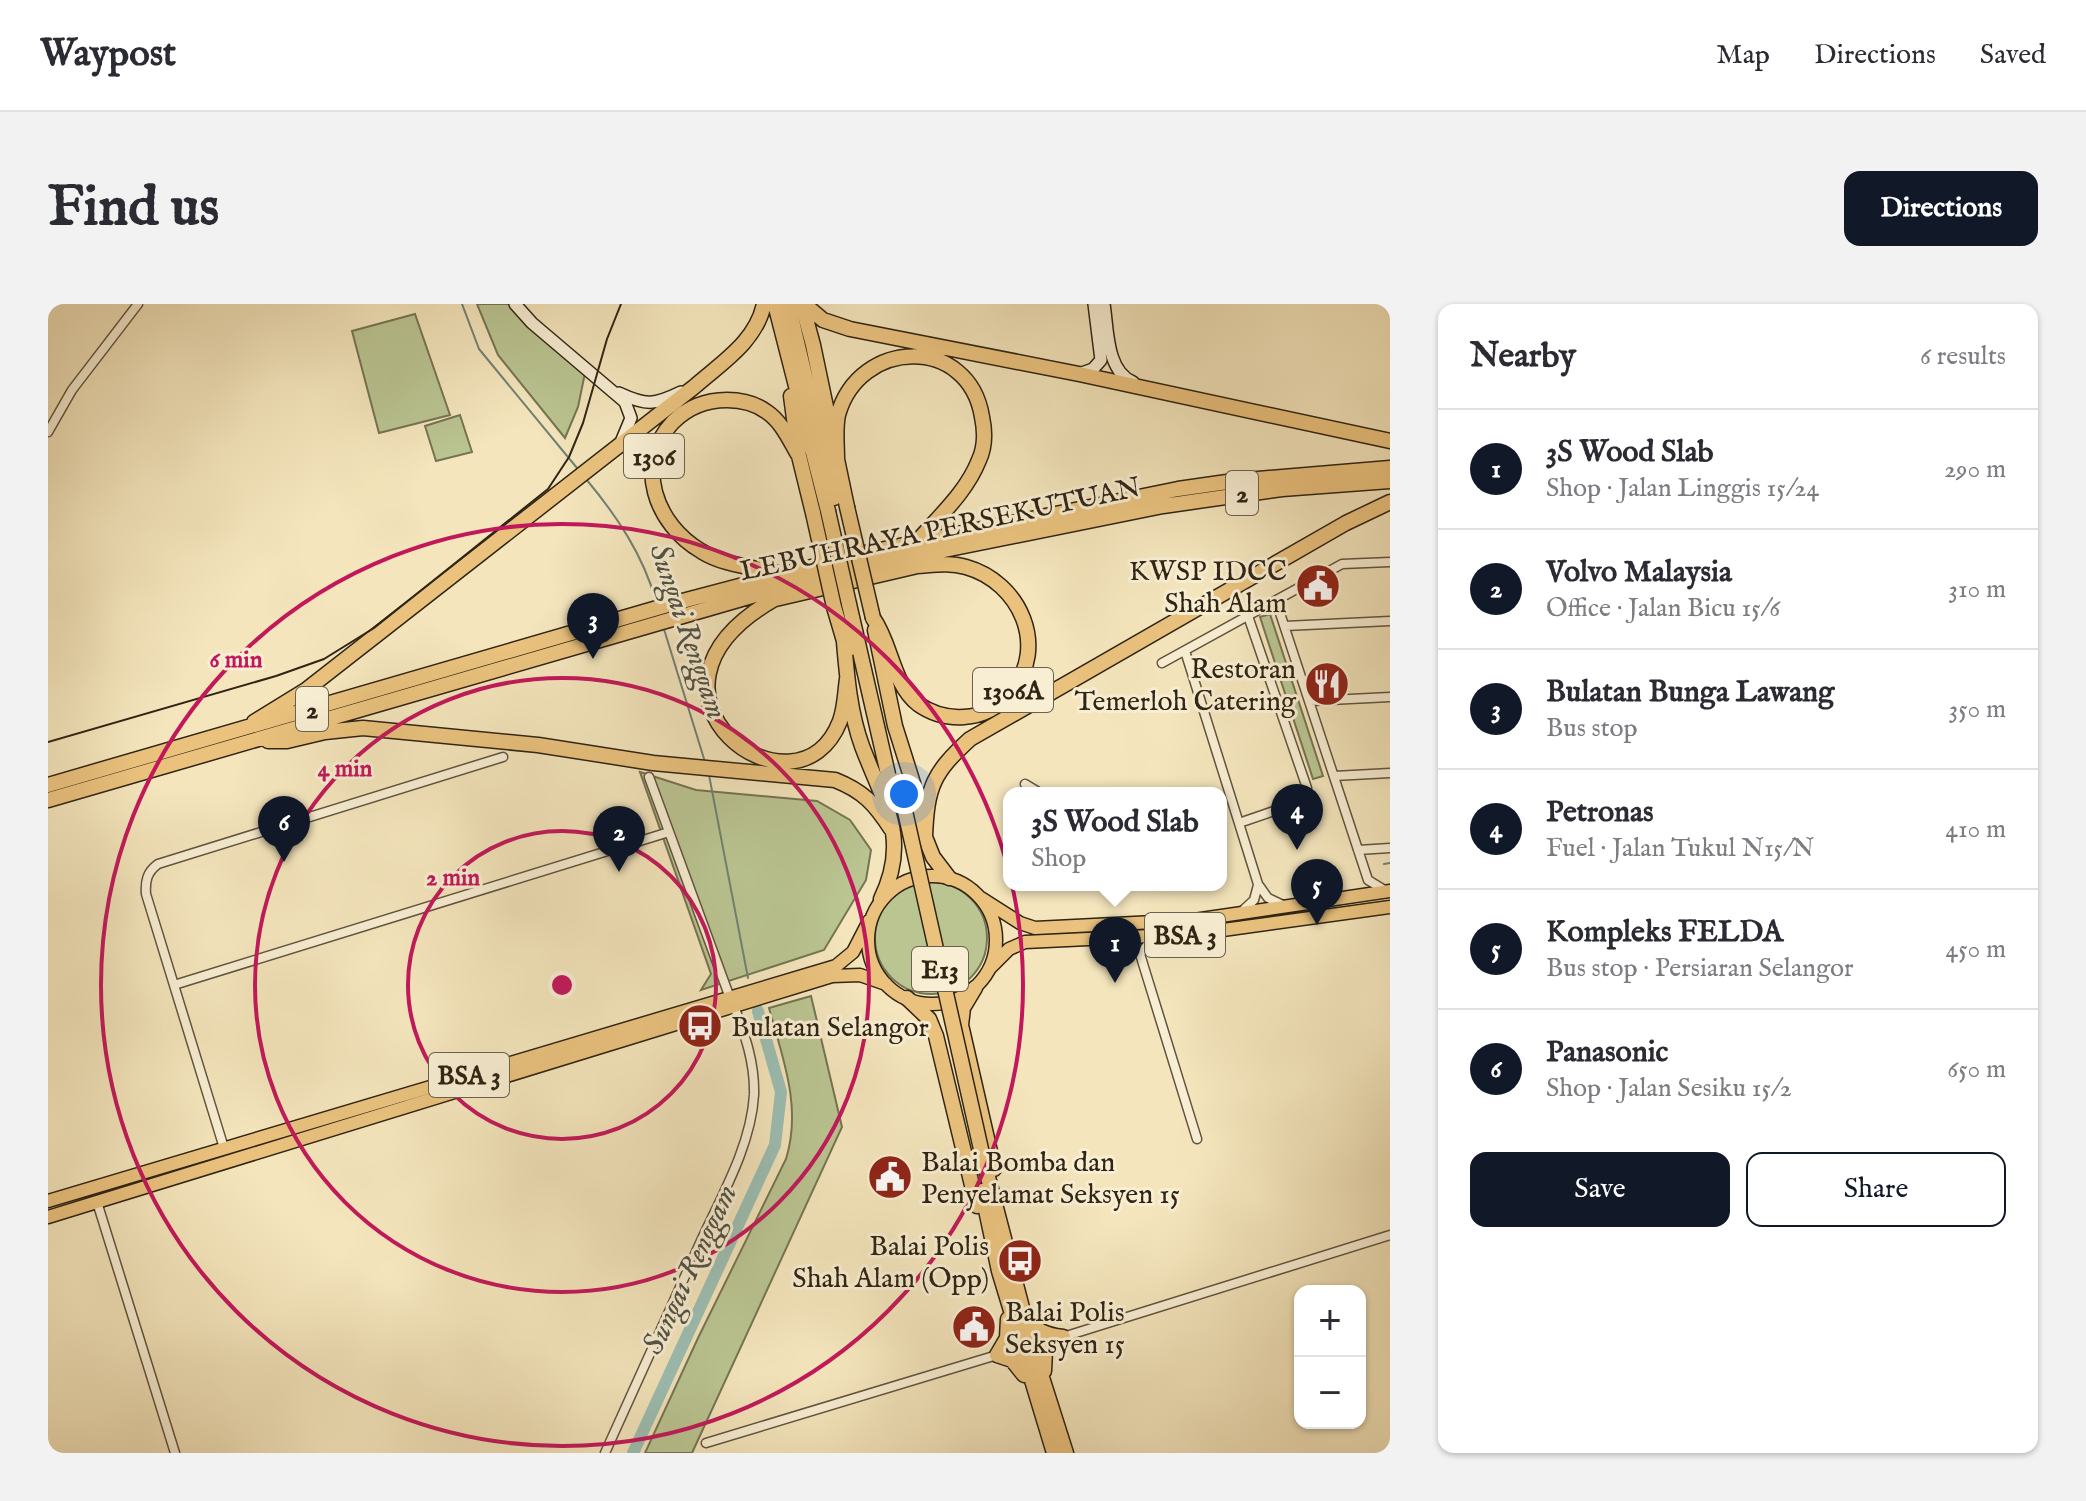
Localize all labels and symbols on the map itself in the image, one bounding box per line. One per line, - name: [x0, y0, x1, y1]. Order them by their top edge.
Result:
- road number: 1306: [624, 434, 684, 478]
- street label: LEBUHRAYA PERSEKUTUAN: [737, 471, 1144, 590]
- road number: 2: [1226, 471, 1258, 515]
- water label: Sungai Renggam: [639, 539, 735, 724]
- place label: KWSP IDCC Shah Alam: [1129, 555, 1287, 622]
- public building icon: KWSP IDCC Shah Alam: [1294, 562, 1342, 610]
- pin: 3: [567, 593, 619, 659]
- text: 6 min: [209, 645, 263, 676]
- place label: Restoran Temerloh Catering: [1075, 653, 1297, 720]
- restaurant icon: Restoran Temerloh Catering: [1303, 660, 1351, 708]
- road number: 1306A: [973, 668, 1053, 712]
- road number: 2: [296, 687, 328, 731]
- text: 4 min: [318, 754, 373, 785]
- your location: [884, 774, 924, 814]
- pin: 4: [1271, 784, 1323, 850]
- pin: 6: [258, 796, 310, 862]
- pin: 2: [593, 806, 645, 872]
- pin: 5: [1291, 859, 1343, 925]
- text: 2 min: [426, 863, 480, 894]
- road number: BSA 3: [1145, 913, 1225, 957]
- pin: 1: [1089, 917, 1141, 983]
- road number: E13: [912, 947, 968, 991]
- centre of rings: [548, 971, 576, 999]
- bus stop icon: Bulatan Selangor: [676, 1002, 724, 1050]
- place label: Bulatan Selangor: [731, 1011, 929, 1046]
- road number: BSA 3: [429, 1053, 509, 1097]
- place label: Balai Bomba dan Penyelamat Seksyen 15: [921, 1146, 1180, 1213]
- public building icon: Balai Bomba dan Penyelamat Seksyen 15: [866, 1153, 914, 1201]
- water label: Sungai Renggam: [635, 1179, 747, 1361]
- place label: Balai Polis Shah Alam (Opp): [792, 1230, 989, 1297]
- bus stop icon: Balai Polis Shah Alam (Opp): [996, 1237, 1044, 1285]
- place label: Balai Polis Seksyen 15: [1005, 1296, 1125, 1363]
- public building icon: Balai Polis Seksyen 15: [950, 1303, 998, 1351]

